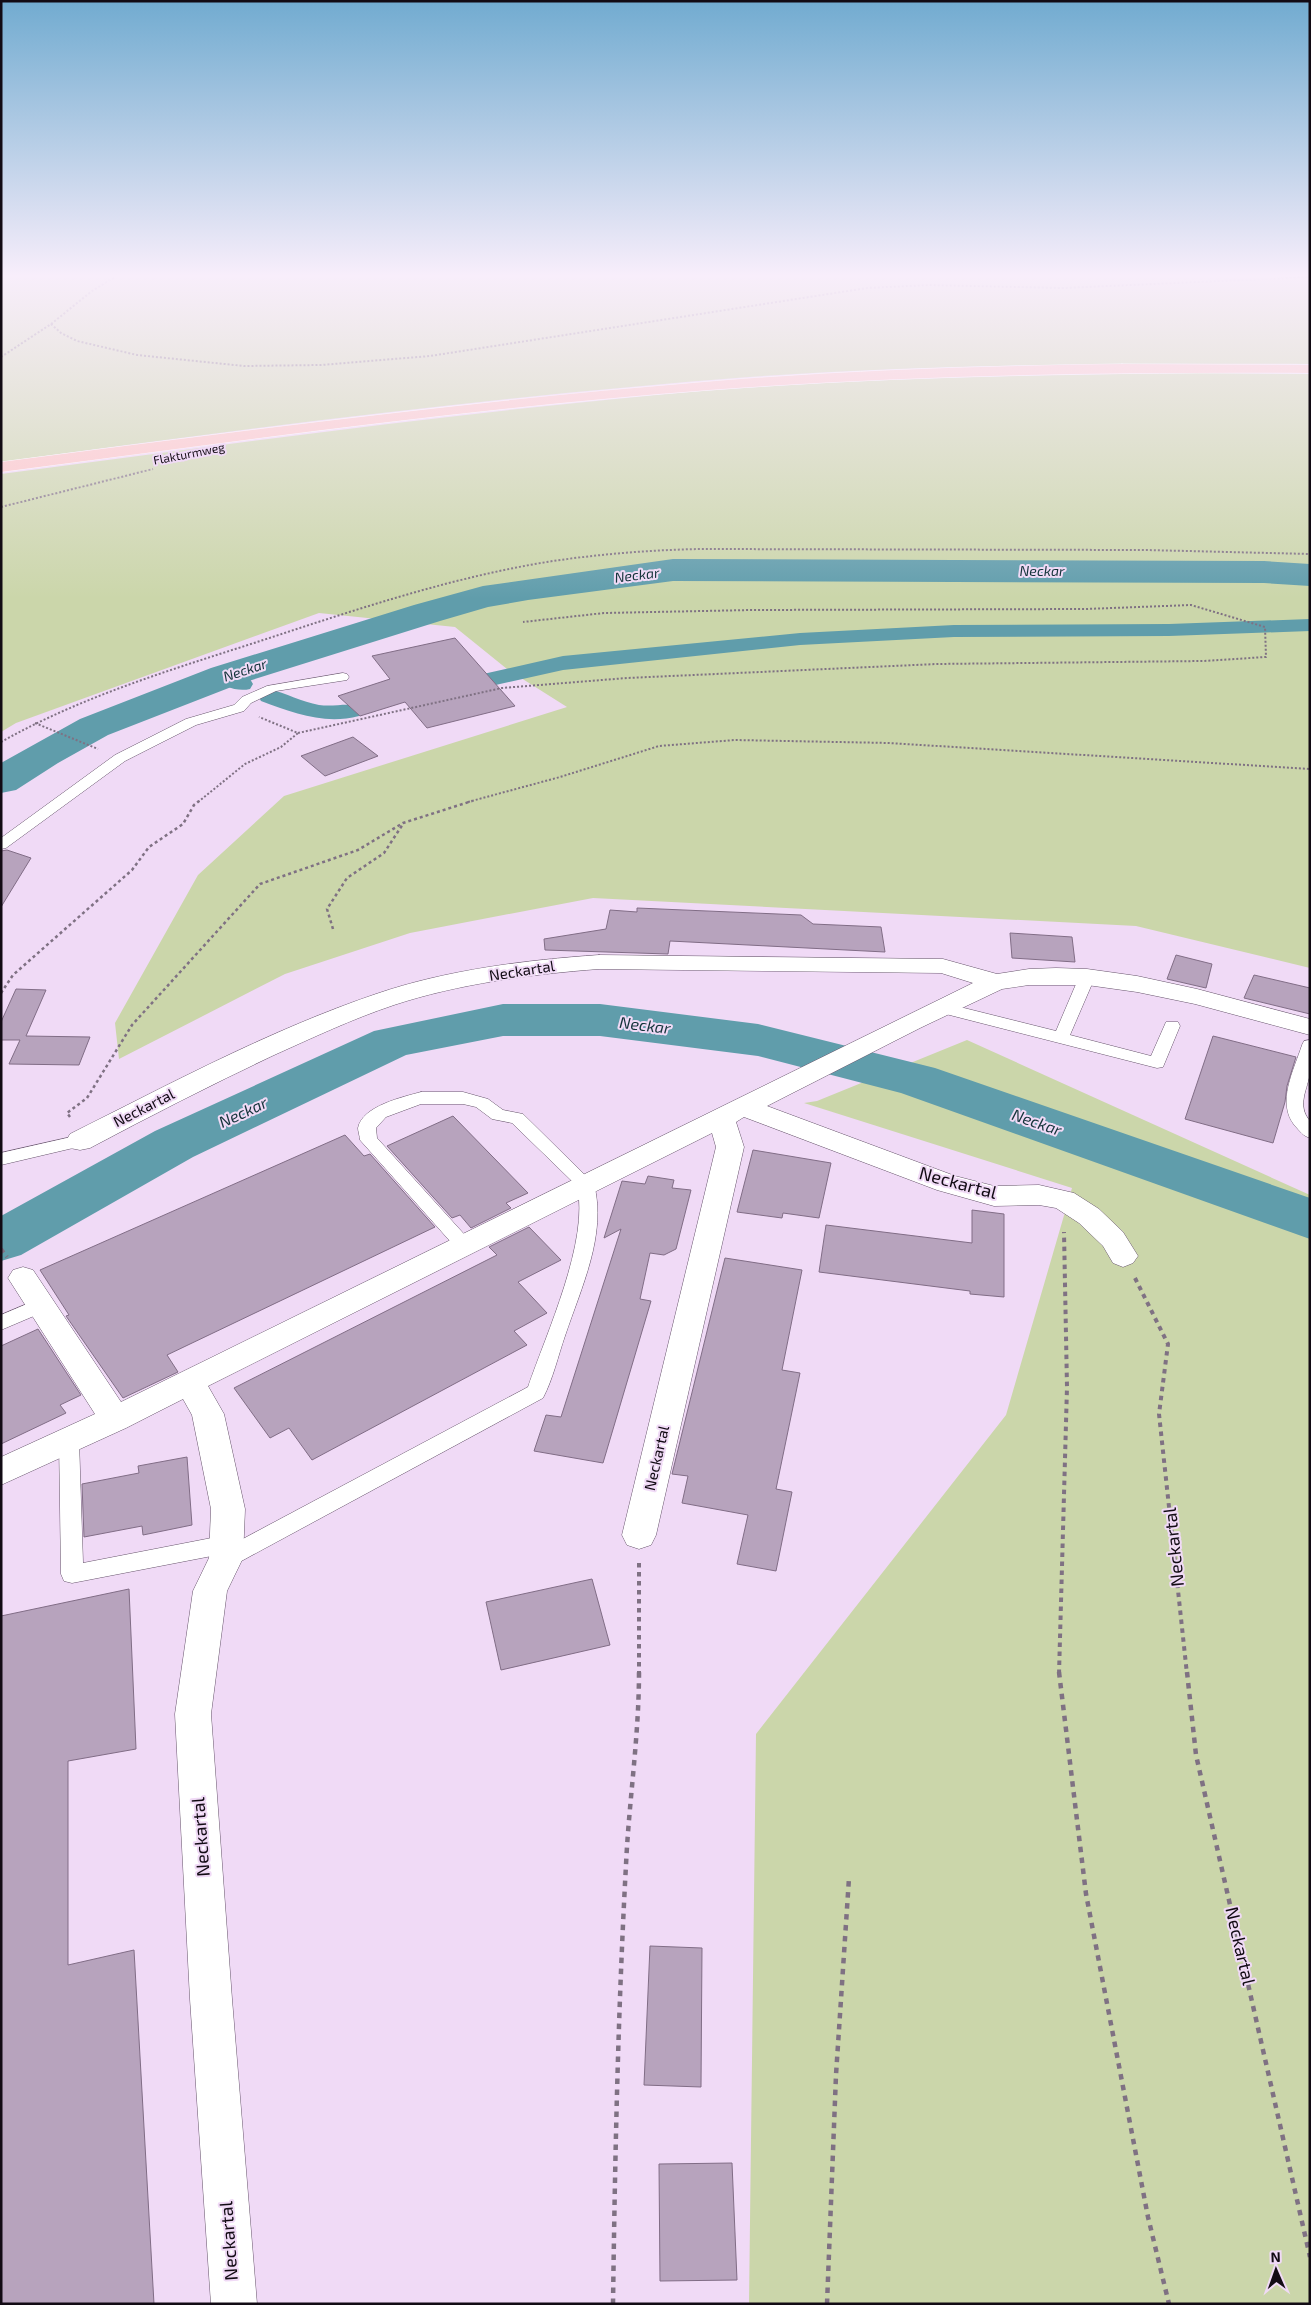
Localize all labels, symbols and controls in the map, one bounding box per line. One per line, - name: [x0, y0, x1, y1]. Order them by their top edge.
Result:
- street label: Flakturmweg: [152, 439, 226, 467]
- water label: Neckar: [1020, 562, 1065, 579]
- water label: Neckar: [614, 563, 661, 586]
- water label: Neckar: [221, 654, 269, 685]
- street label: Neckartal: [488, 956, 557, 984]
- water label: Neckar: [618, 1012, 672, 1037]
- street label: Neckartal: [110, 1084, 178, 1130]
- water label: Neckar: [215, 1092, 271, 1131]
- water label: Neckar: [1010, 1104, 1065, 1139]
- street label: Neckartal: [917, 1161, 1000, 1203]
- street label: Neckartal: [640, 1423, 672, 1492]
- street label: Neckartal: [1158, 1506, 1188, 1588]
- street label: Neckartal: [186, 1796, 214, 1877]
- street label: Neckartal: [1221, 1905, 1261, 1988]
- street label: Neckartal: [214, 2200, 242, 2281]
- north arrow: [1251, 2245, 1301, 2295]
- text: N: [1270, 2248, 1281, 2265]

